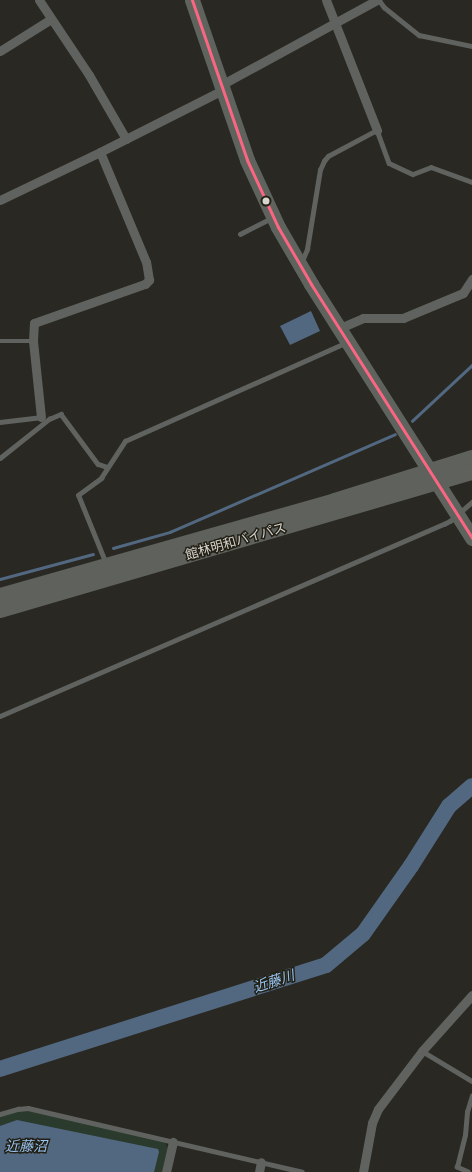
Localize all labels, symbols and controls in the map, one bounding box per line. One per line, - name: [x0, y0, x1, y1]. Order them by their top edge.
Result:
- unlabelled marker: [261, 196, 271, 206]
- street label: 館林明和バイパス: [184, 520, 288, 564]
- water label: 近藤川: [251, 968, 297, 996]
- water label: 近藤沼: [5, 1139, 47, 1155]

